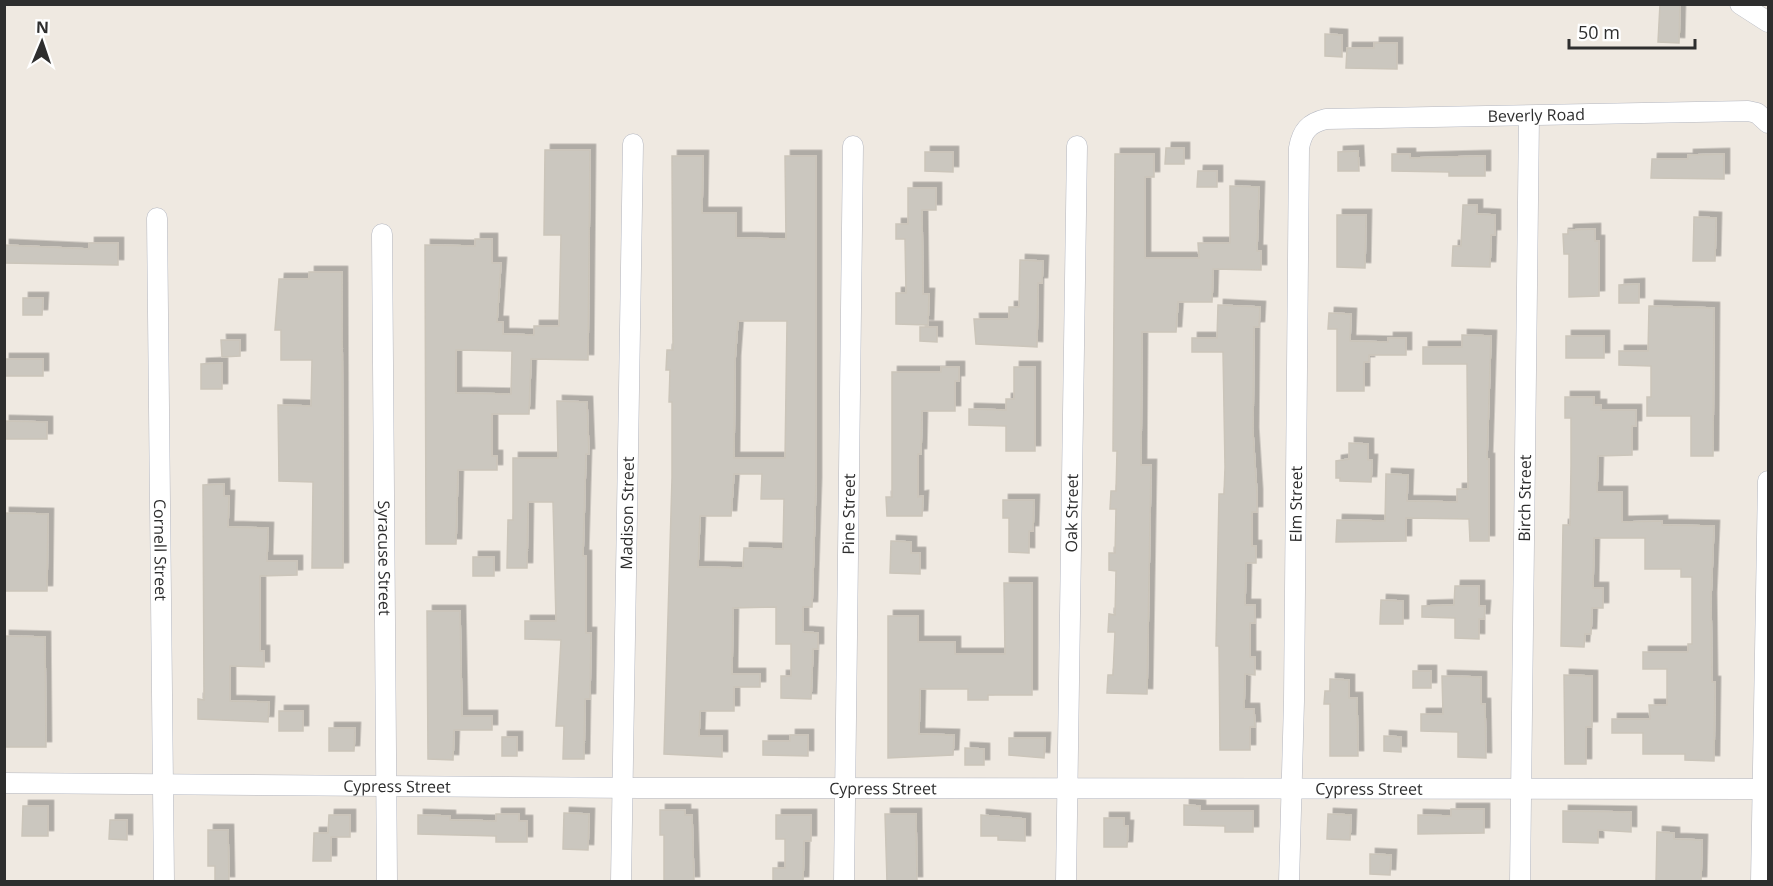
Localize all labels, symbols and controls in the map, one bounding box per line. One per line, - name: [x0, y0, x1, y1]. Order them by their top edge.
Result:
- north arrow: [12, 12, 72, 72]
- scale bar: [1569, 12, 1695, 50]
- text: N: [36, 16, 49, 38]
- text: 50 m: [1578, 20, 1620, 44]
- street label: Beverly Road: [1487, 103, 1585, 127]
- street label: Birch Street: [1513, 454, 1536, 542]
- street label: Madison Street: [615, 456, 639, 570]
- street label: Elm Street: [1284, 465, 1307, 542]
- street label: Pine Street: [837, 473, 860, 555]
- street label: Oak Street: [1060, 473, 1083, 553]
- street label: Cornell Street: [149, 499, 172, 601]
- street label: Syracuse Street: [373, 500, 396, 616]
- street label: Cypress Street: [343, 775, 451, 798]
- street label: Cypress Street: [829, 777, 937, 799]
- street label: Cypress Street: [1315, 778, 1423, 800]

